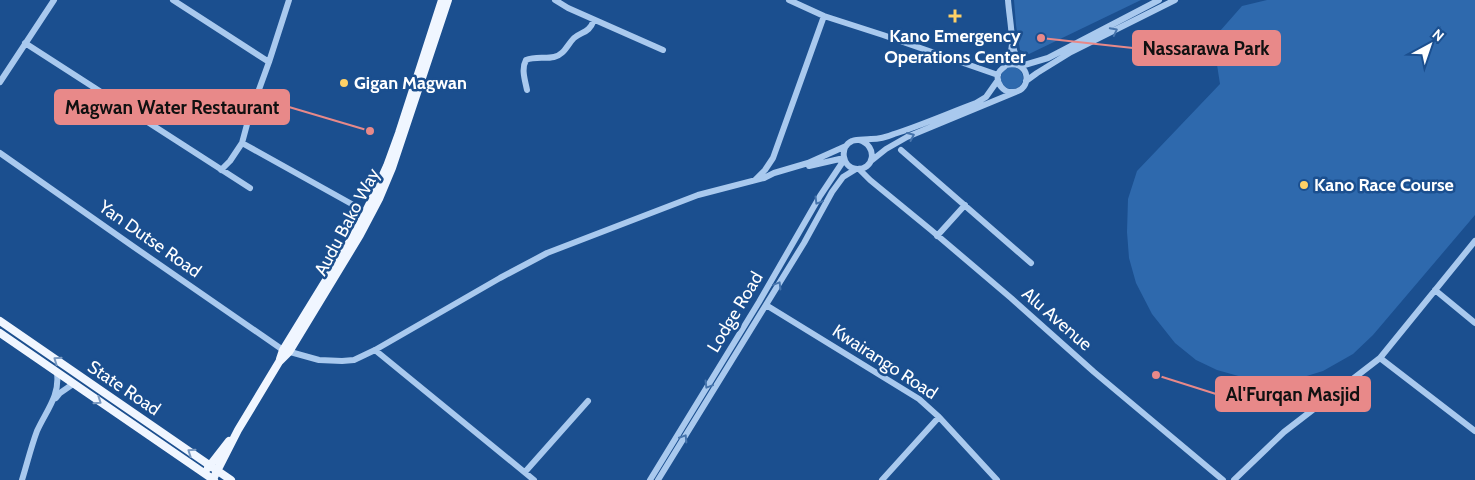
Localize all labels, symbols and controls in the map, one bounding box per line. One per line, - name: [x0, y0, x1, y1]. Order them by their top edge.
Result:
- marker: Kano Emergency Operations Center: [948, 9, 962, 23]
- north arrow: [1405, 20, 1455, 70]
- place label: Kano Emergency Operations Center: [884, 25, 1026, 68]
- text: N: [1429, 25, 1448, 45]
- one-way arrow: [1109, 27, 1118, 37]
- callout: Nassarawa Park: [1133, 31, 1280, 65]
- text: Nassarawa Park: [1142, 37, 1270, 60]
- place label: Gigan Magwan: [354, 72, 467, 94]
- marker: Gigan Magwan: [338, 77, 350, 89]
- callout: Magwan Water Restaurant: [55, 90, 289, 124]
- text: Magwan Water Restaurant: [65, 96, 280, 119]
- one-way arrow: [906, 131, 915, 142]
- street label: Audu Bako Way: [309, 165, 385, 279]
- place label: Kano Race Course: [1314, 174, 1454, 196]
- marker: Kano Race Course: [1298, 179, 1310, 191]
- street label: Yan Dutse Road: [94, 195, 205, 282]
- one-way arrow: [814, 195, 824, 204]
- street label: Lodge Road: [702, 268, 768, 356]
- one-way arrow: [772, 282, 782, 291]
- street label: Alu Avenue: [1017, 283, 1097, 355]
- street label: Kwairango Road: [828, 320, 942, 404]
- street label: State Road: [83, 356, 165, 420]
- one-way arrow: [53, 357, 63, 366]
- callout: Al'Furqan Masjid: [1216, 377, 1370, 411]
- one-way arrow: [704, 380, 714, 389]
- text: Al'Furqan Masjid: [1226, 383, 1360, 406]
- one-way arrow: [92, 395, 102, 404]
- one-way arrow: [677, 435, 687, 444]
- one-way arrow: [187, 449, 197, 458]

